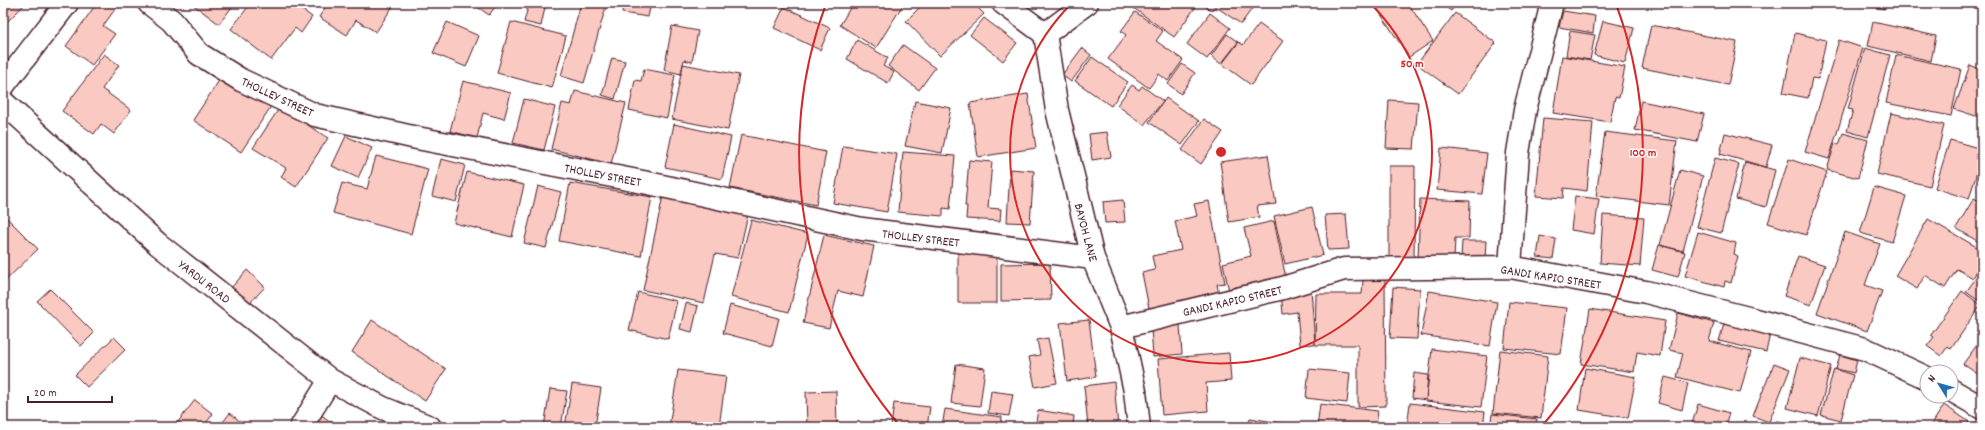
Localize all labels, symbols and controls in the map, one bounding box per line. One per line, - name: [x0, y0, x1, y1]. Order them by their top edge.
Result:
- text: 50 m: [1400, 56, 1424, 73]
- street label: THOLLEY STREET: [238, 73, 316, 123]
- centre of rings: [1214, 145, 1228, 159]
- text: 100 m: [1630, 145, 1656, 162]
- street label: THOLLEY STREET: [562, 160, 643, 193]
- street label: BAYOH LANE: [1068, 201, 1102, 264]
- street label: THOLLEY STREET: [881, 225, 960, 254]
- street label: YARDU ROAD: [173, 256, 234, 310]
- street label: GANDI KAPIO STREET: [1499, 261, 1602, 296]
- street label: GANDI KAPIO STREET: [1181, 282, 1284, 323]
- north arrow: [1919, 364, 1959, 404]
- text: N: [1925, 372, 1941, 386]
- scale bar: [28, 378, 112, 404]
- text: 20 m: [34, 385, 57, 402]

